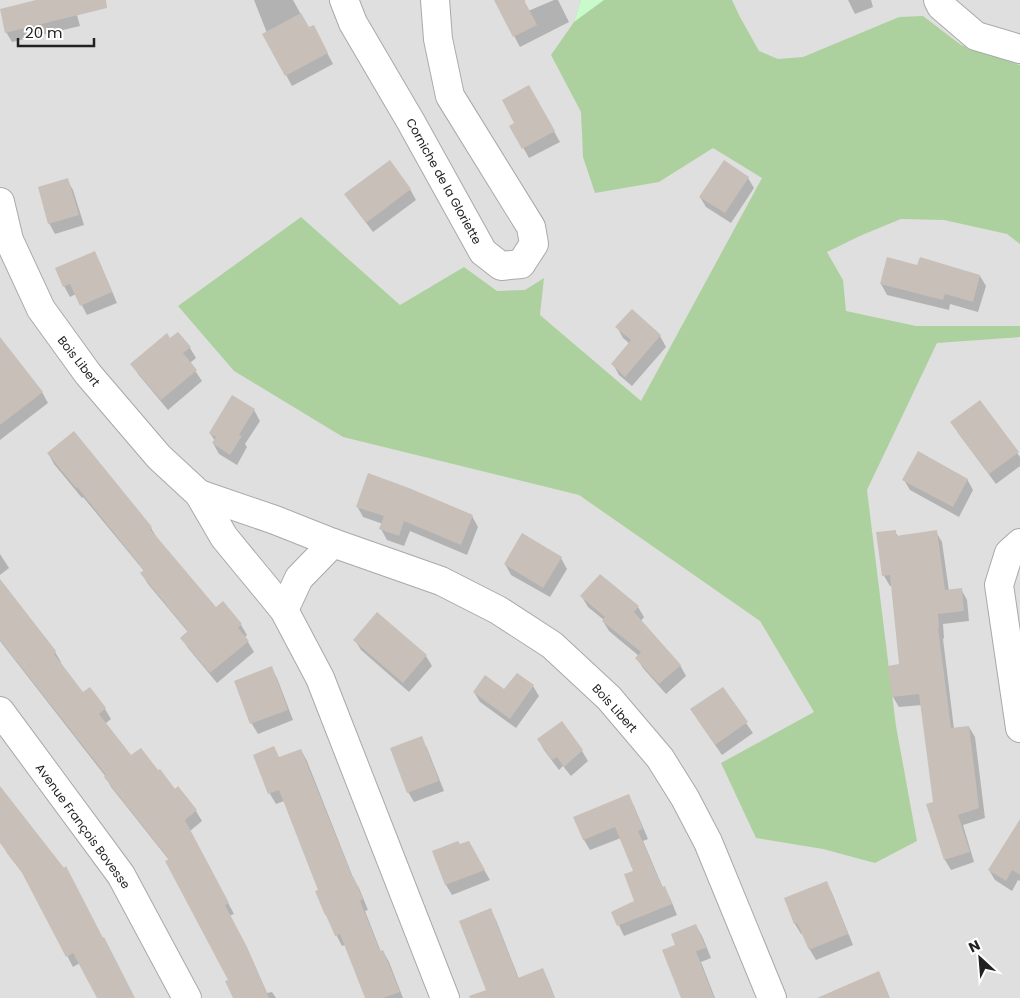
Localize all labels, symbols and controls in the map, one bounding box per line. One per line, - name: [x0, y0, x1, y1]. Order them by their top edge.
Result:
- scale bar: [18, 15, 94, 47]
- text: 20 m: [25, 22, 63, 43]
- street label: Corniche de la Gloriette: [402, 115, 486, 247]
- street label: Bois Libert: [54, 332, 104, 390]
- street label: Bois Libert: [589, 680, 641, 736]
- street label: Avenue François Bovesse: [32, 760, 134, 892]
- north arrow: [955, 933, 1005, 983]
- text: N: [965, 935, 983, 958]

